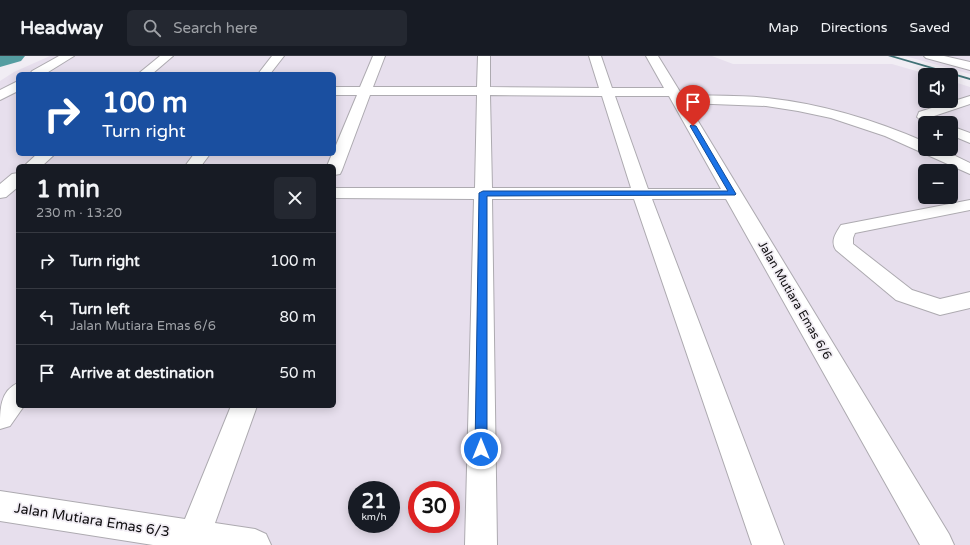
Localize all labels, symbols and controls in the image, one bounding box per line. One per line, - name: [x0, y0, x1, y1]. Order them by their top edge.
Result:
- search box: [127, 10, 407, 46]
- text: Headway: [20, 17, 103, 39]
- icon: search: [141, 17, 163, 39]
- text: Search here: [173, 19, 258, 37]
- text: Map: [768, 19, 799, 36]
- text: Directions: [821, 19, 888, 36]
- text: Saved: [910, 19, 950, 36]
- map controls: [918, 68, 958, 204]
- button: sound: [918, 68, 958, 108]
- pin: [676, 85, 710, 126]
- text: 100 m: [102, 86, 188, 120]
- icon: right: [36, 88, 88, 140]
- icon: arrive: [682, 91, 704, 113]
- button: +: [918, 116, 958, 156]
- text: Turn right: [102, 120, 186, 142]
- button: −: [918, 164, 958, 204]
- text: 1 min: [36, 175, 100, 204]
- button: close: [274, 177, 316, 219]
- text: 230 m · 13:20: [36, 205, 122, 221]
- street label: Jalan Mutiara Emas 6/6: [755, 238, 835, 362]
- icon: right: [36, 250, 58, 272]
- text: Turn right: [70, 252, 140, 270]
- text: 100 m: [270, 252, 316, 270]
- text: Turn left: [70, 300, 130, 318]
- icon: left: [36, 306, 58, 328]
- text: 80 m: [279, 308, 316, 326]
- text: Jalan Mutiara Emas 6/6: [70, 318, 216, 334]
- icon: arrive: [36, 362, 58, 384]
- text: Arrive at destination: [70, 364, 214, 382]
- text: 50 m: [279, 364, 316, 382]
- position arrow: [460, 428, 502, 470]
- speed limit sign: 30: [408, 481, 460, 533]
- text: 21: [361, 490, 387, 514]
- street label: Jalan Mutiara Emas 6/3: [13, 499, 171, 541]
- text: km/h: [361, 511, 387, 523]

